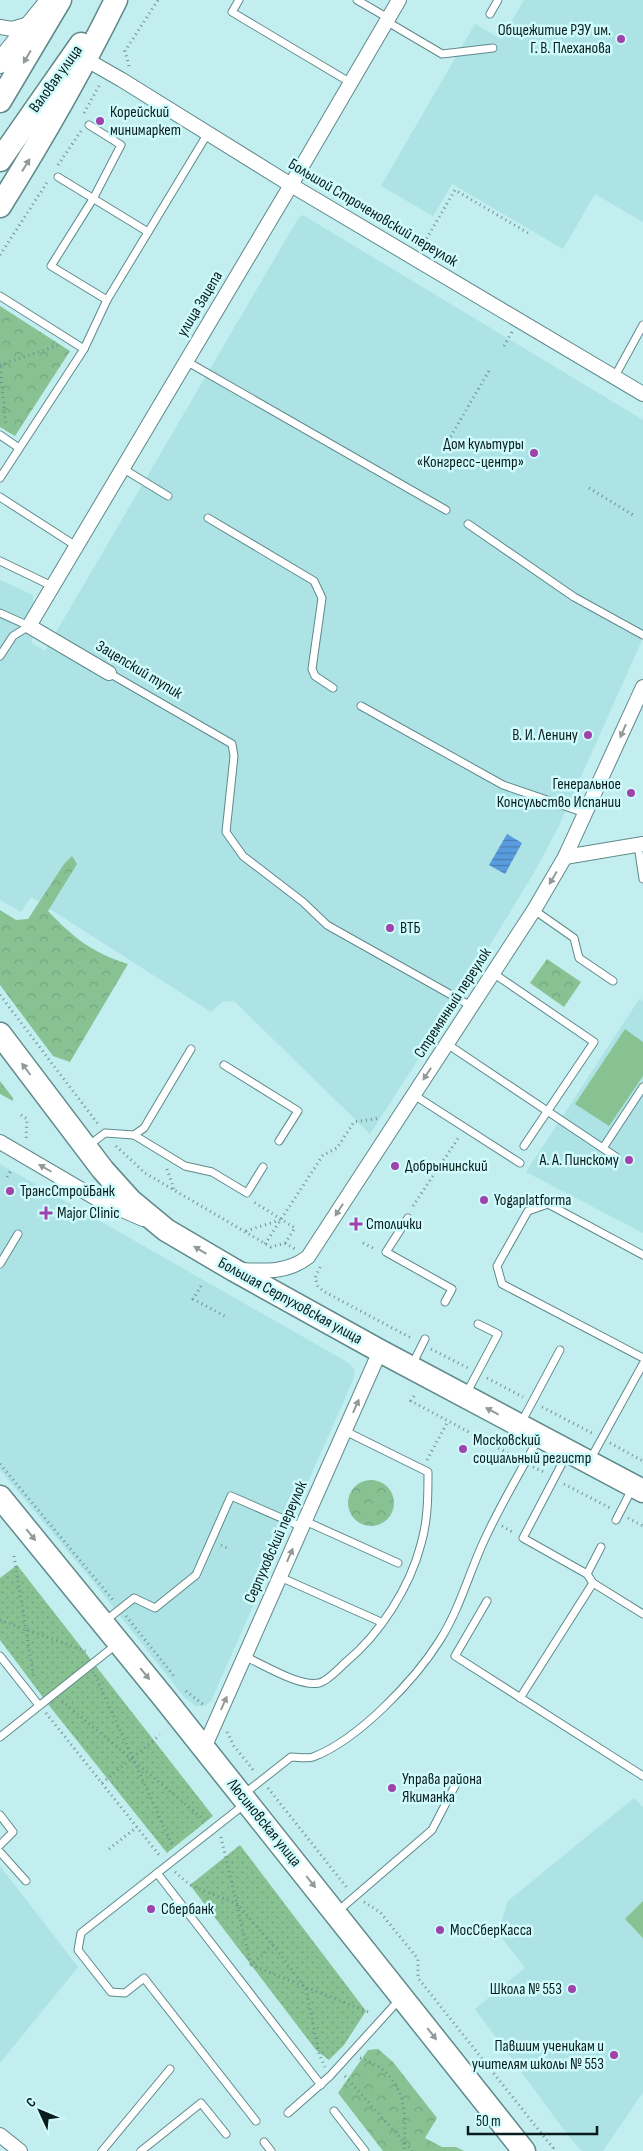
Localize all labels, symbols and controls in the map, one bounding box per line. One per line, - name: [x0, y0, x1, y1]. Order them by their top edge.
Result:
- place label: Общежитие РЭУ им. Г. В. Плеханова: [498, 21, 611, 58]
- marker: Общежитие РЭУ им. Г. В. Плеханова: [615, 33, 627, 45]
- street label: Валовая улица: [25, 42, 87, 116]
- one-way arrow: [22, 50, 31, 64]
- place label: Корейский минимаркет: [110, 103, 181, 140]
- marker: Корейский минимаркет: [94, 115, 106, 127]
- street label: Большой Строченовский переулок: [285, 155, 462, 272]
- one-way arrow: [21, 158, 31, 171]
- street label: улица Зацепа: [173, 268, 227, 340]
- place label: Дом культуры «Конгресс-центр»: [417, 435, 524, 472]
- marker: Дом культуры «Конгресс-центр»: [528, 447, 540, 459]
- street label: Зацепский тупик: [92, 637, 187, 704]
- one-way arrow: [618, 724, 626, 738]
- place label: В. И. Ленину: [512, 726, 578, 745]
- marker: В. И. Ленину: [582, 729, 594, 741]
- place label: Генеральное Консульство Испании: [497, 775, 621, 812]
- marker: Генеральное Консульство Испании: [625, 787, 637, 799]
- one-way arrow: [548, 871, 557, 884]
- place label: ВТБ: [400, 919, 421, 938]
- marker: ВТБ: [384, 922, 396, 934]
- street label: Стремянный переулок: [410, 944, 496, 1062]
- one-way arrow: [21, 1063, 32, 1076]
- one-way arrow: [423, 1067, 432, 1080]
- place label: А. А. Пинскому: [539, 1151, 619, 1170]
- marker: А. А. Пинскому: [623, 1154, 635, 1166]
- place label: Добрынинский: [405, 1157, 488, 1176]
- marker: Добрынинский: [389, 1160, 401, 1172]
- one-way arrow: [38, 1164, 51, 1173]
- place label: ТрансСтройБанк: [20, 1182, 116, 1201]
- marker: ТрансСтройБанк: [4, 1185, 16, 1197]
- place label: Yogaplatforma: [494, 1191, 571, 1210]
- marker: Yogaplatforma: [478, 1194, 490, 1206]
- one-way arrow: [334, 1203, 344, 1217]
- place label: Major Clinic: [57, 1204, 120, 1223]
- marker: Major Clinic: [39, 1206, 53, 1220]
- place label: Столички: [366, 1215, 422, 1234]
- marker: Столички: [350, 1218, 362, 1230]
- one-way arrow: [193, 1246, 206, 1255]
- street label: Большая Серпуховская улица: [215, 1253, 365, 1349]
- one-way arrow: [352, 1399, 360, 1413]
- one-way arrow: [484, 1407, 499, 1415]
- place label: Московский социальный регистр: [473, 1431, 591, 1468]
- marker: Московский социальный регистр: [457, 1443, 469, 1455]
- street label: Серпуховский переулок: [241, 1477, 312, 1606]
- one-way arrow: [25, 1529, 36, 1541]
- one-way arrow: [286, 1548, 294, 1562]
- one-way arrow: [139, 1667, 150, 1680]
- one-way arrow: [220, 1696, 228, 1710]
- place label: Управа района Якиманка: [402, 1770, 482, 1807]
- street label: Люсиновская улица: [222, 1774, 305, 1871]
- marker: Управа района Якиманка: [386, 1782, 398, 1794]
- one-way arrow: [305, 1875, 316, 1888]
- place label: Сбербанк: [161, 1900, 215, 1919]
- marker: Сбербанк: [145, 1903, 157, 1915]
- place label: МосСберКасса: [450, 1921, 532, 1940]
- marker: МосСберКасса: [434, 1924, 446, 1936]
- place label: Школа № 553: [490, 1980, 562, 1999]
- marker: Школа № 553: [566, 1983, 578, 1995]
- one-way arrow: [427, 2027, 438, 2040]
- place label: Павшим ученикам и учителям школы № 553: [472, 2037, 604, 2074]
- marker: Павшим ученикам и учителям школы № 553: [608, 2049, 620, 2061]
- north arrow: [15, 2086, 65, 2136]
- text: С: [22, 2094, 40, 2111]
- scale bar: [468, 2104, 597, 2136]
- text: 50 m: [476, 2112, 501, 2131]

